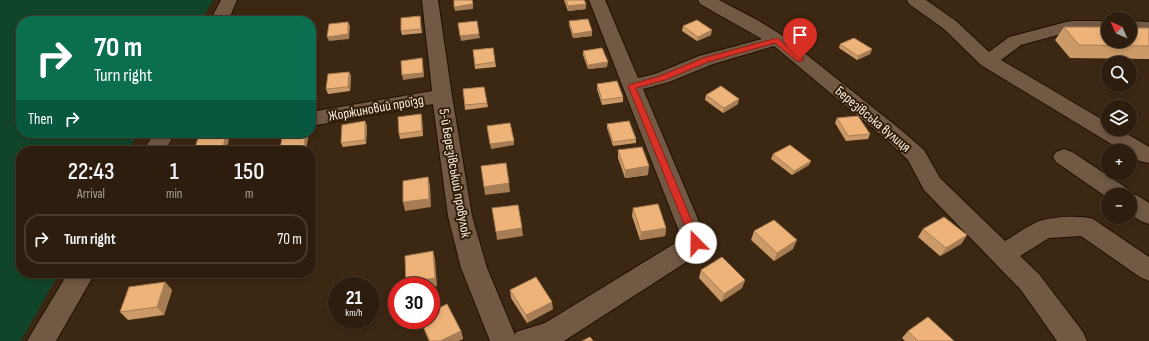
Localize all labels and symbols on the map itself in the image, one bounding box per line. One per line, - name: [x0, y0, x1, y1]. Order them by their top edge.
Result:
- north arrow: [1101, 12, 1137, 48]
- pin: [783, 18, 817, 59]
- street label: Березівська вулиця: [832, 82, 914, 156]
- street label: Жоржиновий проїзд: [327, 91, 425, 125]
- street label: 5-й Березівський провулок: [435, 107, 475, 240]
- position arrow: [675, 222, 717, 264]
- speed limit sign: 30: [388, 277, 440, 329]

